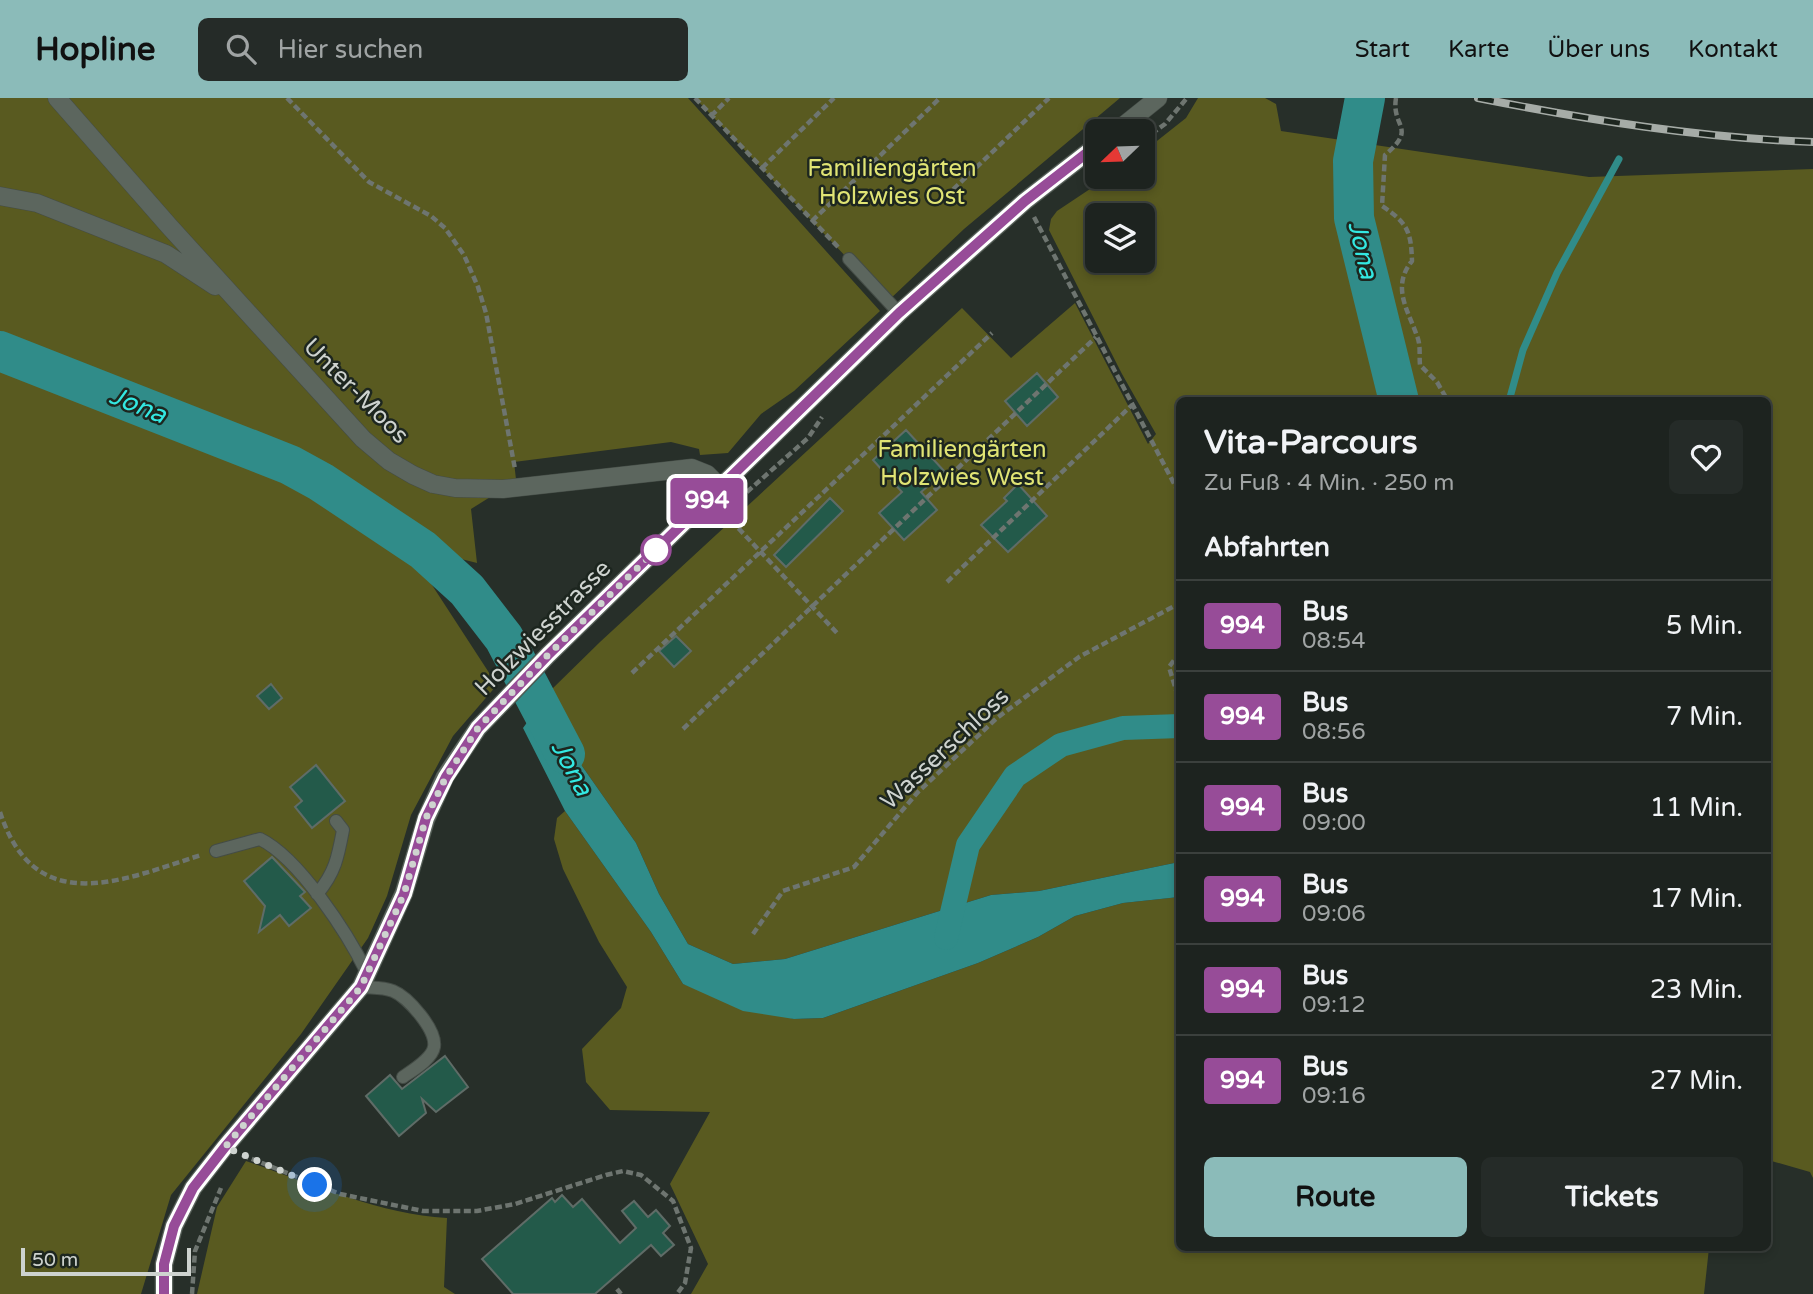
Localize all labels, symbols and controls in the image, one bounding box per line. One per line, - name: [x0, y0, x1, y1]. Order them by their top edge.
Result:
- search box: [198, 18, 688, 81]
- text: Hopline: [35, 30, 156, 69]
- icon: search: [222, 30, 260, 68]
- text: Hier suchen: [278, 34, 423, 65]
- text: Start: [1355, 35, 1410, 64]
- text: Karte: [1448, 35, 1509, 64]
- text: Über uns: [1547, 35, 1650, 64]
- text: Kontakt: [1688, 35, 1778, 64]
- north arrow: [1085, 119, 1155, 189]
- map controls: [1085, 119, 1155, 273]
- park label: Familiengärten Holzwies Ost: [807, 154, 977, 211]
- button: layers: [1085, 203, 1155, 273]
- water label: Jona: [1341, 218, 1385, 283]
- street label: Unter-Moos: [297, 332, 415, 450]
- water label: Jona: [105, 380, 172, 431]
- button: heart: [1669, 420, 1743, 494]
- text: Vita-Parcours: [1204, 423, 1418, 462]
- park label: Familiengärten Holzwies West: [877, 435, 1047, 492]
- text: Zu Fuß · 4 Min. · 250 m: [1204, 469, 1454, 497]
- line badge: 994: [667, 478, 747, 524]
- text: 994: [684, 486, 730, 515]
- text: Abfahrten: [1204, 532, 1330, 563]
- unlabelled marker: [641, 535, 671, 565]
- street label: Holzwiesstrasse: [469, 554, 617, 702]
- text: Bus: [1302, 596, 1348, 627]
- text: 5 Min.: [1666, 610, 1743, 641]
- text: 994: [1220, 611, 1265, 640]
- text: 08:54: [1302, 627, 1366, 655]
- street label: Wasserschloss: [875, 682, 1015, 816]
- text: Bus: [1302, 687, 1348, 718]
- text: 7 Min.: [1666, 701, 1743, 732]
- text: 994: [1220, 702, 1265, 731]
- text: 08:56: [1302, 718, 1366, 746]
- water label: Jona: [545, 735, 600, 802]
- text: Bus: [1302, 778, 1348, 809]
- text: 11 Min.: [1650, 792, 1743, 823]
- text: 994: [1220, 793, 1265, 822]
- text: 09:00: [1302, 809, 1366, 837]
- text: Bus: [1302, 869, 1348, 900]
- text: 17 Min.: [1650, 883, 1743, 914]
- text: 994: [1220, 884, 1265, 913]
- text: 09:06: [1302, 900, 1366, 928]
- text: Bus: [1302, 960, 1348, 991]
- text: 23 Min.: [1650, 974, 1743, 1005]
- text: 994: [1220, 975, 1265, 1004]
- text: 09:12: [1302, 991, 1366, 1019]
- text: Bus: [1302, 1051, 1348, 1082]
- text: 27 Min.: [1650, 1065, 1743, 1096]
- text: 994: [1220, 1066, 1265, 1095]
- text: 09:16: [1302, 1082, 1366, 1110]
- button: Route: [1204, 1157, 1467, 1237]
- button: Tickets: [1481, 1157, 1743, 1237]
- your location: [297, 1167, 332, 1202]
- scale bar: [21, 1245, 191, 1277]
- text: 50 m: [32, 1249, 78, 1271]

